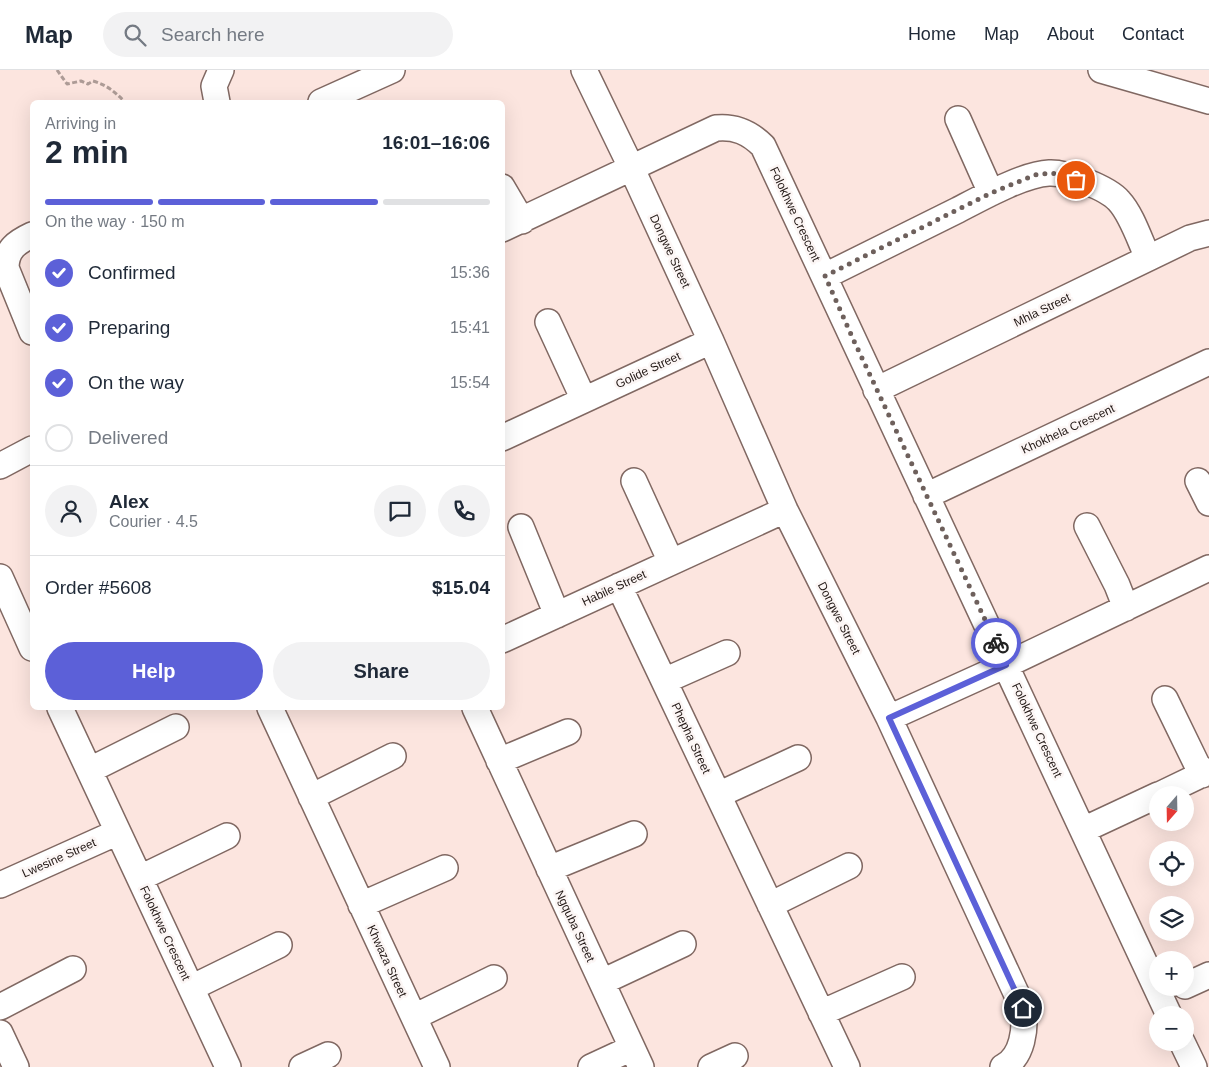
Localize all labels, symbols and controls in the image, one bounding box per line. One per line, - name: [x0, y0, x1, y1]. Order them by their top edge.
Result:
- search box: [103, 12, 453, 57]
- text: Map: [25, 21, 73, 48]
- icon: search: [121, 21, 149, 49]
- text: Search here: [161, 24, 265, 45]
- text: Home: [908, 24, 956, 44]
- text: Map: [984, 24, 1019, 44]
- text: About: [1047, 24, 1094, 44]
- text: Contact: [1122, 24, 1184, 44]
- text: Arriving in: [45, 115, 116, 132]
- text: 16:01–16:06: [382, 132, 490, 153]
- text: 2 min: [45, 134, 129, 170]
- pin: [1055, 159, 1097, 201]
- street label: Folokhwe Crescent: [767, 164, 823, 264]
- icon: bag: [1062, 166, 1090, 194]
- street label: Dongwe Street: [647, 212, 693, 291]
- text: On the way · 150 m: [45, 213, 185, 230]
- icon: check: [45, 259, 73, 287]
- text: Confirmed: [88, 262, 176, 283]
- text: 15:36: [450, 264, 490, 281]
- street label: Mhla Street: [1011, 290, 1073, 330]
- icon: check: [45, 314, 73, 342]
- text: Preparing: [88, 317, 170, 338]
- text: 15:41: [450, 319, 490, 336]
- street label: Golide Street: [613, 349, 683, 391]
- icon: check: [45, 369, 73, 397]
- text: On the way: [88, 372, 184, 393]
- text: 15:54: [450, 374, 490, 391]
- street label: Khokhela Crescent: [1019, 401, 1118, 457]
- text: Delivered: [88, 427, 168, 448]
- button: person: [45, 485, 97, 537]
- button: chat: [374, 485, 426, 537]
- button: phone: [438, 485, 490, 537]
- text: Alex: [109, 491, 149, 512]
- text: Courier · 4.5: [109, 513, 198, 530]
- street label: Habile Street: [580, 567, 649, 609]
- text: Order #5608: [45, 577, 152, 598]
- text: $15.04: [432, 577, 490, 598]
- street label: Dongwe Street: [815, 579, 864, 657]
- courier: [971, 618, 1021, 668]
- icon: bike: [982, 629, 1010, 657]
- button: Help: [45, 642, 263, 700]
- button: Share: [273, 642, 490, 700]
- street label: Folokhwe Crescent: [1009, 680, 1065, 780]
- street label: Phepha Street: [668, 700, 714, 776]
- north arrow: [1149, 786, 1194, 831]
- map controls: [1149, 786, 1194, 1051]
- street label: Lwesine Street: [20, 835, 99, 881]
- button: locate: [1149, 841, 1194, 886]
- street label: Folokhwe Crescent: [137, 883, 193, 983]
- street label: Ngquba Street: [552, 888, 598, 965]
- button: layers: [1149, 896, 1194, 941]
- street label: Khwaza Street: [364, 923, 410, 1000]
- button: +: [1149, 951, 1194, 996]
- pin: [1002, 987, 1044, 1029]
- icon: home: [1009, 994, 1037, 1022]
- button: −: [1149, 1006, 1194, 1051]

